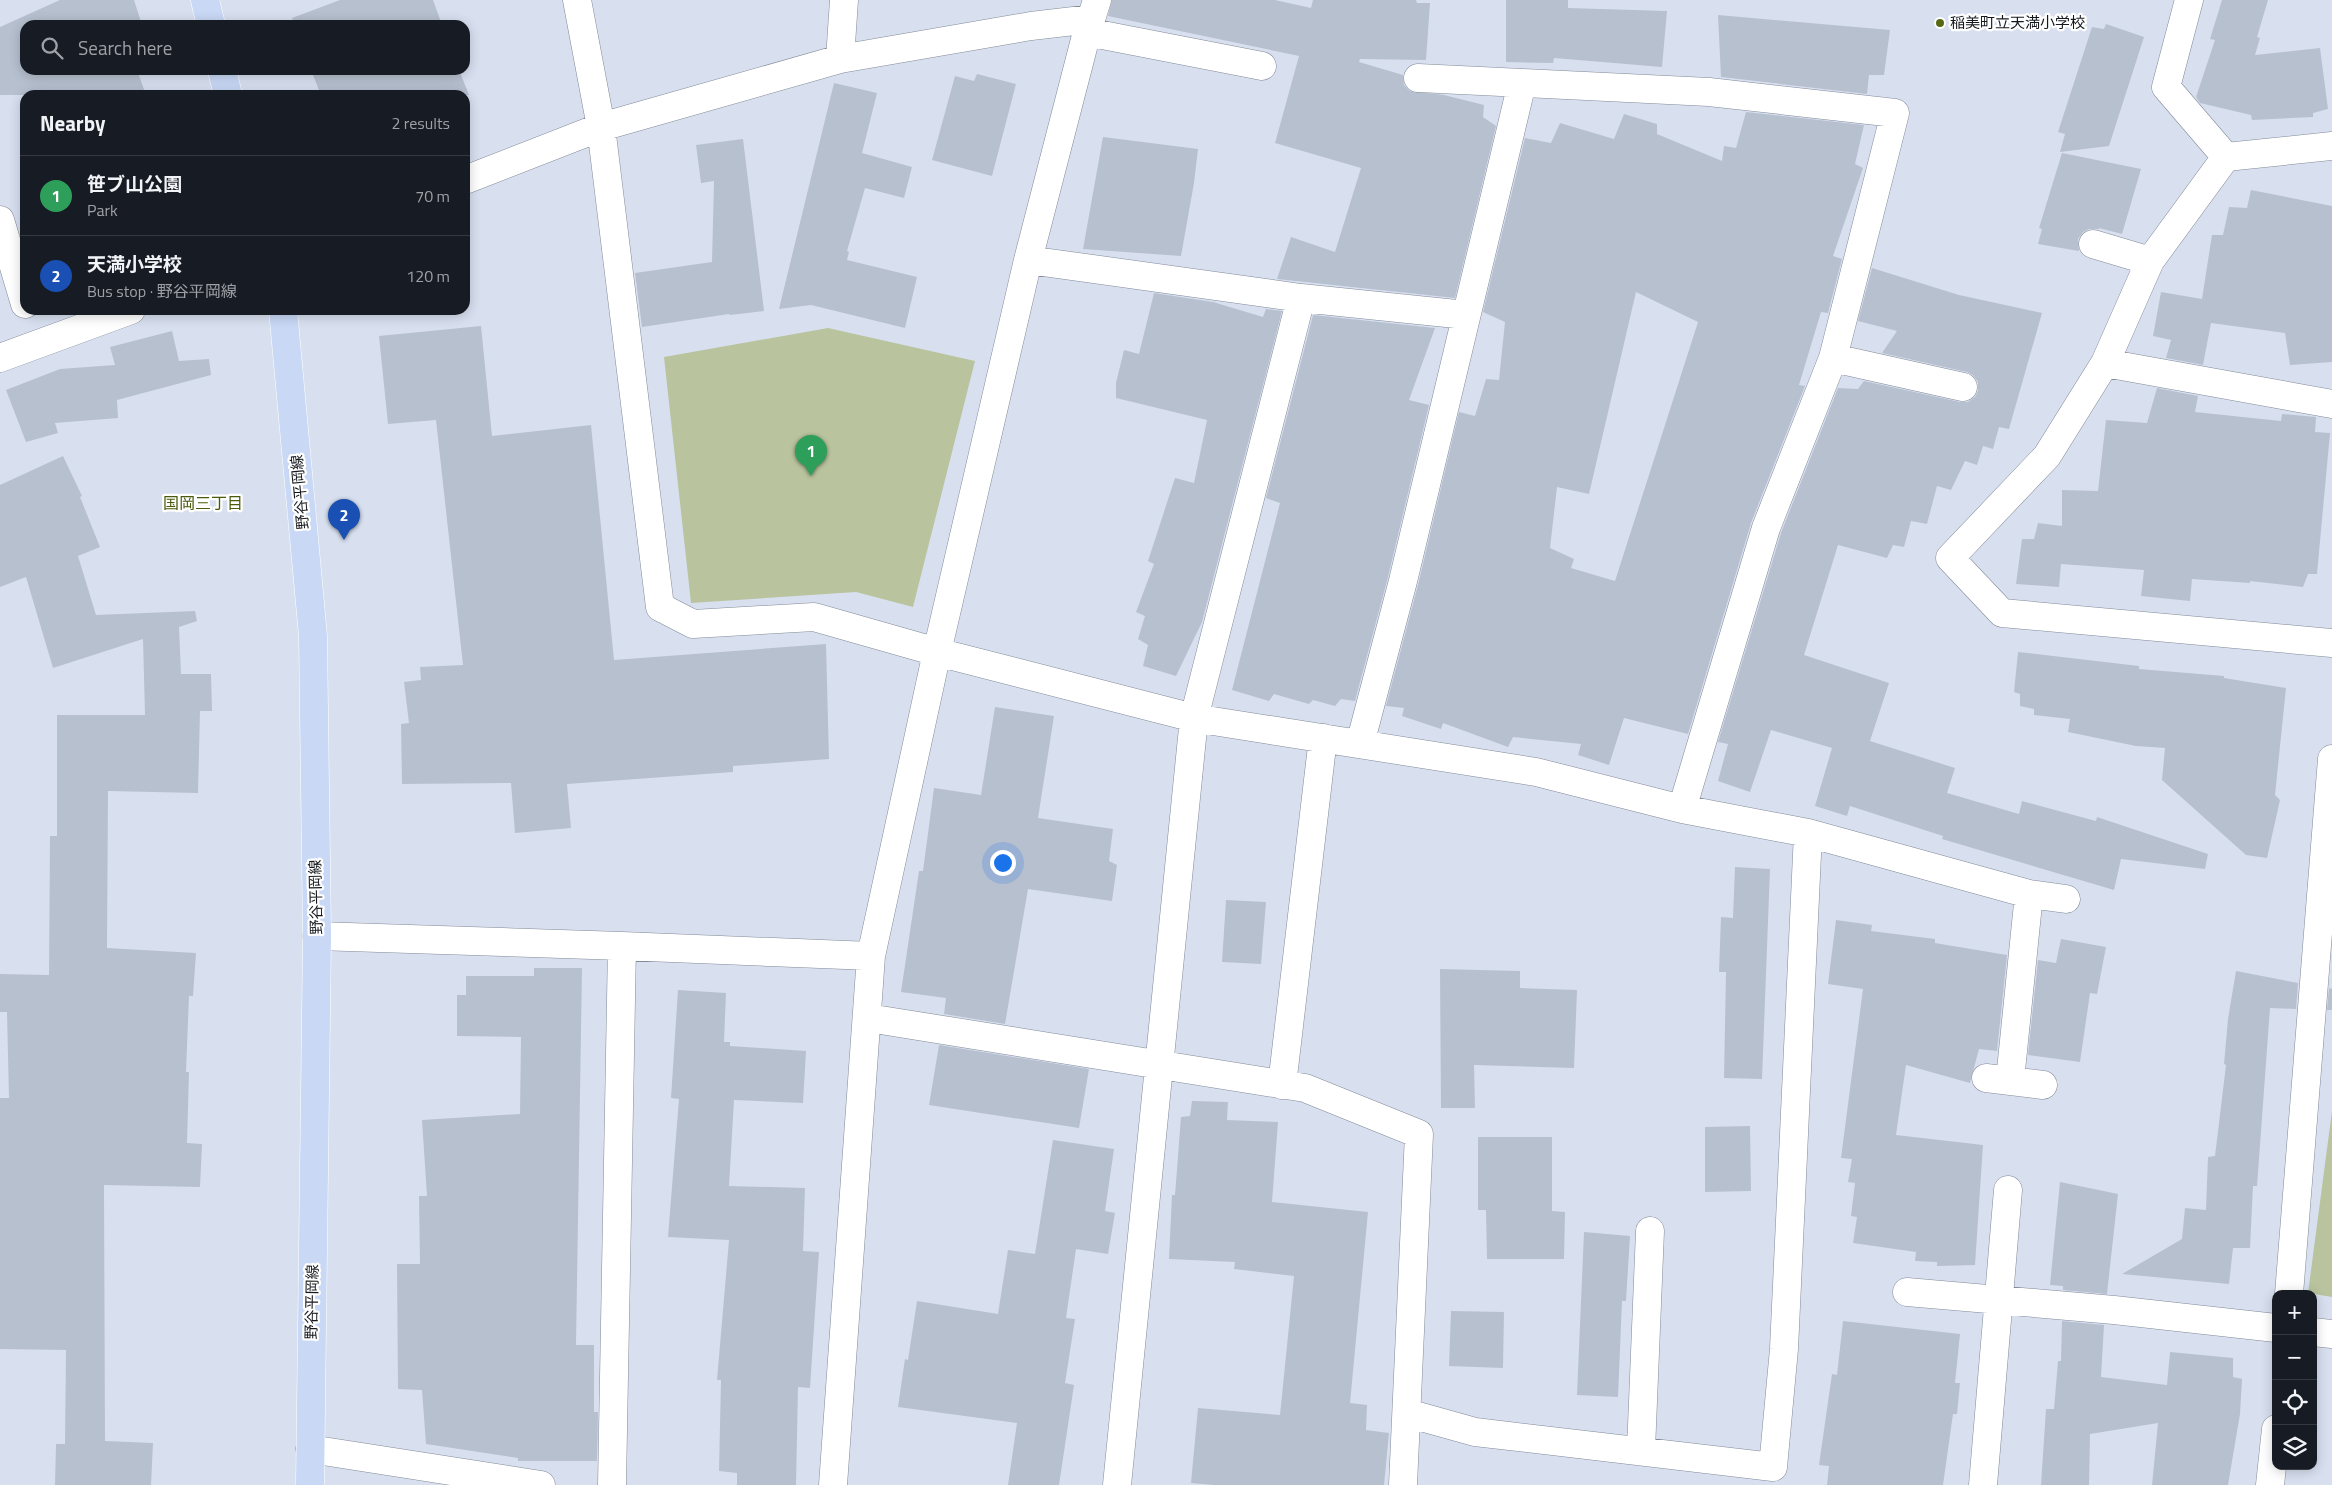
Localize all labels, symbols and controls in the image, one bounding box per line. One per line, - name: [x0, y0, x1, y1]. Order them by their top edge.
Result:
- place label: 稲美町立天満小学校: [1950, 11, 2085, 34]
- marker: 稲美町立天満小学校: [1934, 17, 1946, 29]
- search box: [20, 20, 470, 75]
- text: Search here: [78, 33, 172, 62]
- icon: search: [38, 34, 66, 62]
- text: Nearby: [40, 107, 105, 139]
- text: 2 results: [391, 111, 450, 135]
- text: 笹ブ山公園: [87, 169, 182, 198]
- text: 1: [52, 184, 60, 208]
- text: 70 m: [415, 184, 450, 208]
- text: Park: [87, 198, 118, 222]
- text: 天満小学校: [87, 249, 182, 278]
- text: 2: [52, 264, 60, 288]
- text: 120 m: [406, 264, 450, 288]
- text: Bus stop · 野谷平岡線: [87, 279, 237, 303]
- pin: 1: [795, 435, 827, 476]
- street label: 野谷平岡線: [285, 454, 314, 530]
- district label: 国岡三丁目: [163, 491, 243, 515]
- pin: 2: [328, 499, 360, 540]
- your location: [990, 850, 1016, 876]
- street label: 野谷平岡線: [303, 859, 328, 935]
- street label: 野谷平岡線: [299, 1264, 324, 1340]
- map controls: [2272, 1290, 2317, 1470]
- button: +: [2272, 1290, 2317, 1335]
- button: −: [2272, 1335, 2317, 1380]
- button: locate: [2272, 1380, 2317, 1425]
- button: layers: [2272, 1425, 2317, 1470]

